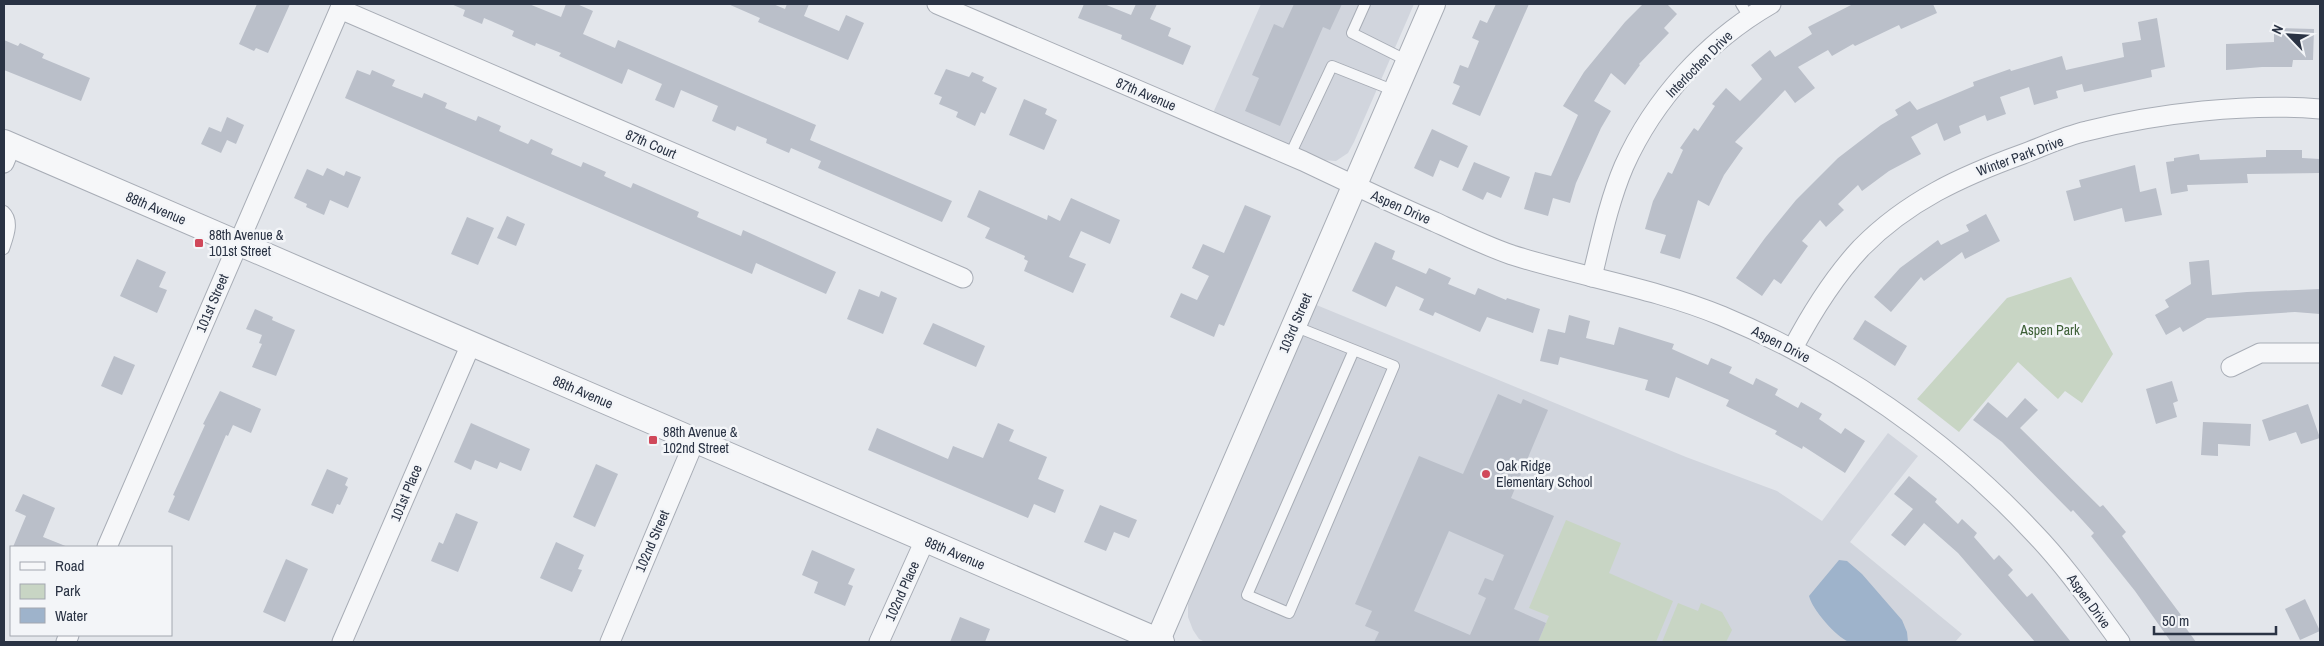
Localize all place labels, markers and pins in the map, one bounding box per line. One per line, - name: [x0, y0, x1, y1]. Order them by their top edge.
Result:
- place label: 88th Avenue & 101st Street: [209, 226, 284, 260]
- marker: 88th Avenue & 101st Street: [193, 237, 205, 249]
- place label: 88th Avenue & 102nd Street: [663, 423, 738, 457]
- marker: 88th Avenue & 102nd Street: [647, 434, 659, 446]
- place label: Oak Ridge Elementary School: [1496, 457, 1592, 491]
- marker: Oak Ridge Elementary School: [1480, 468, 1492, 480]

